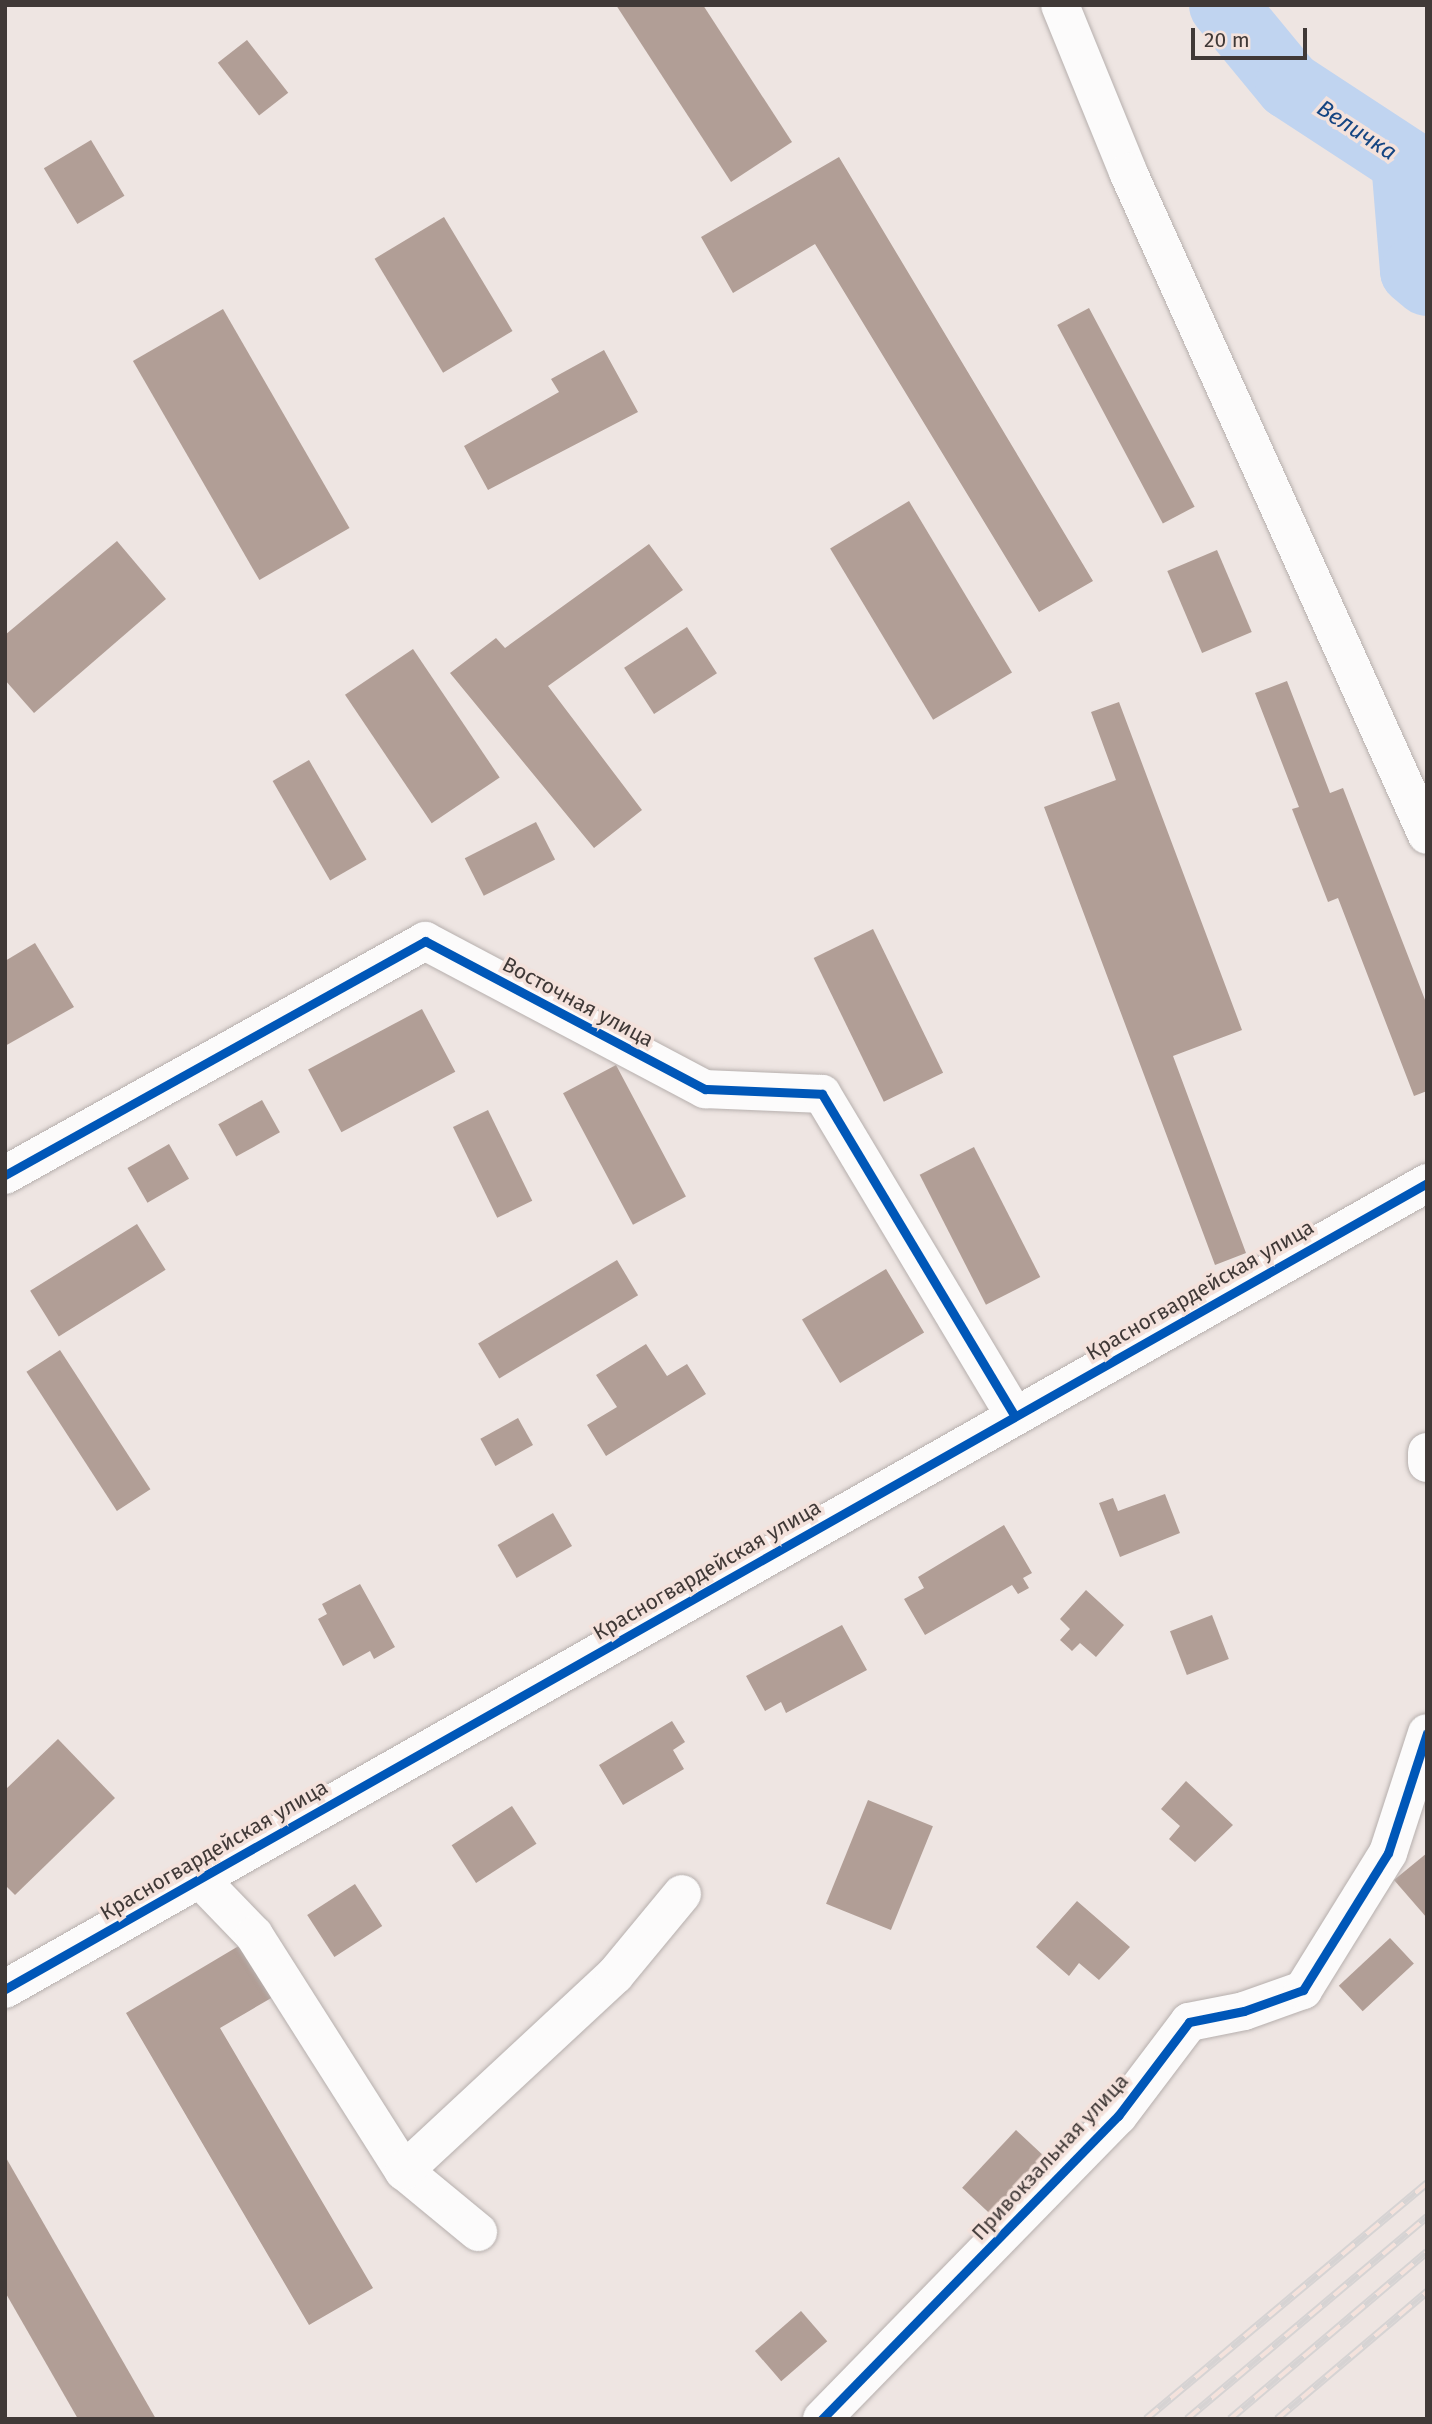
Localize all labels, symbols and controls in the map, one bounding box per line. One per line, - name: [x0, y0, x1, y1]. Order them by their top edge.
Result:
- scale bar: [1194, 14, 1310, 58]
- text: 20 m: [1204, 27, 1250, 53]
- water label: Величка: [1312, 94, 1402, 166]
- street label: Восточная улица: [498, 952, 658, 1052]
- street label: Красногвардейская улица: [1082, 1214, 1318, 1366]
- street label: Красногвардейская улица: [589, 1494, 825, 1646]
- street label: Красногвардейская улица: [96, 1774, 332, 1926]
- street label: Привокзальная улица: [966, 2069, 1134, 2245]

